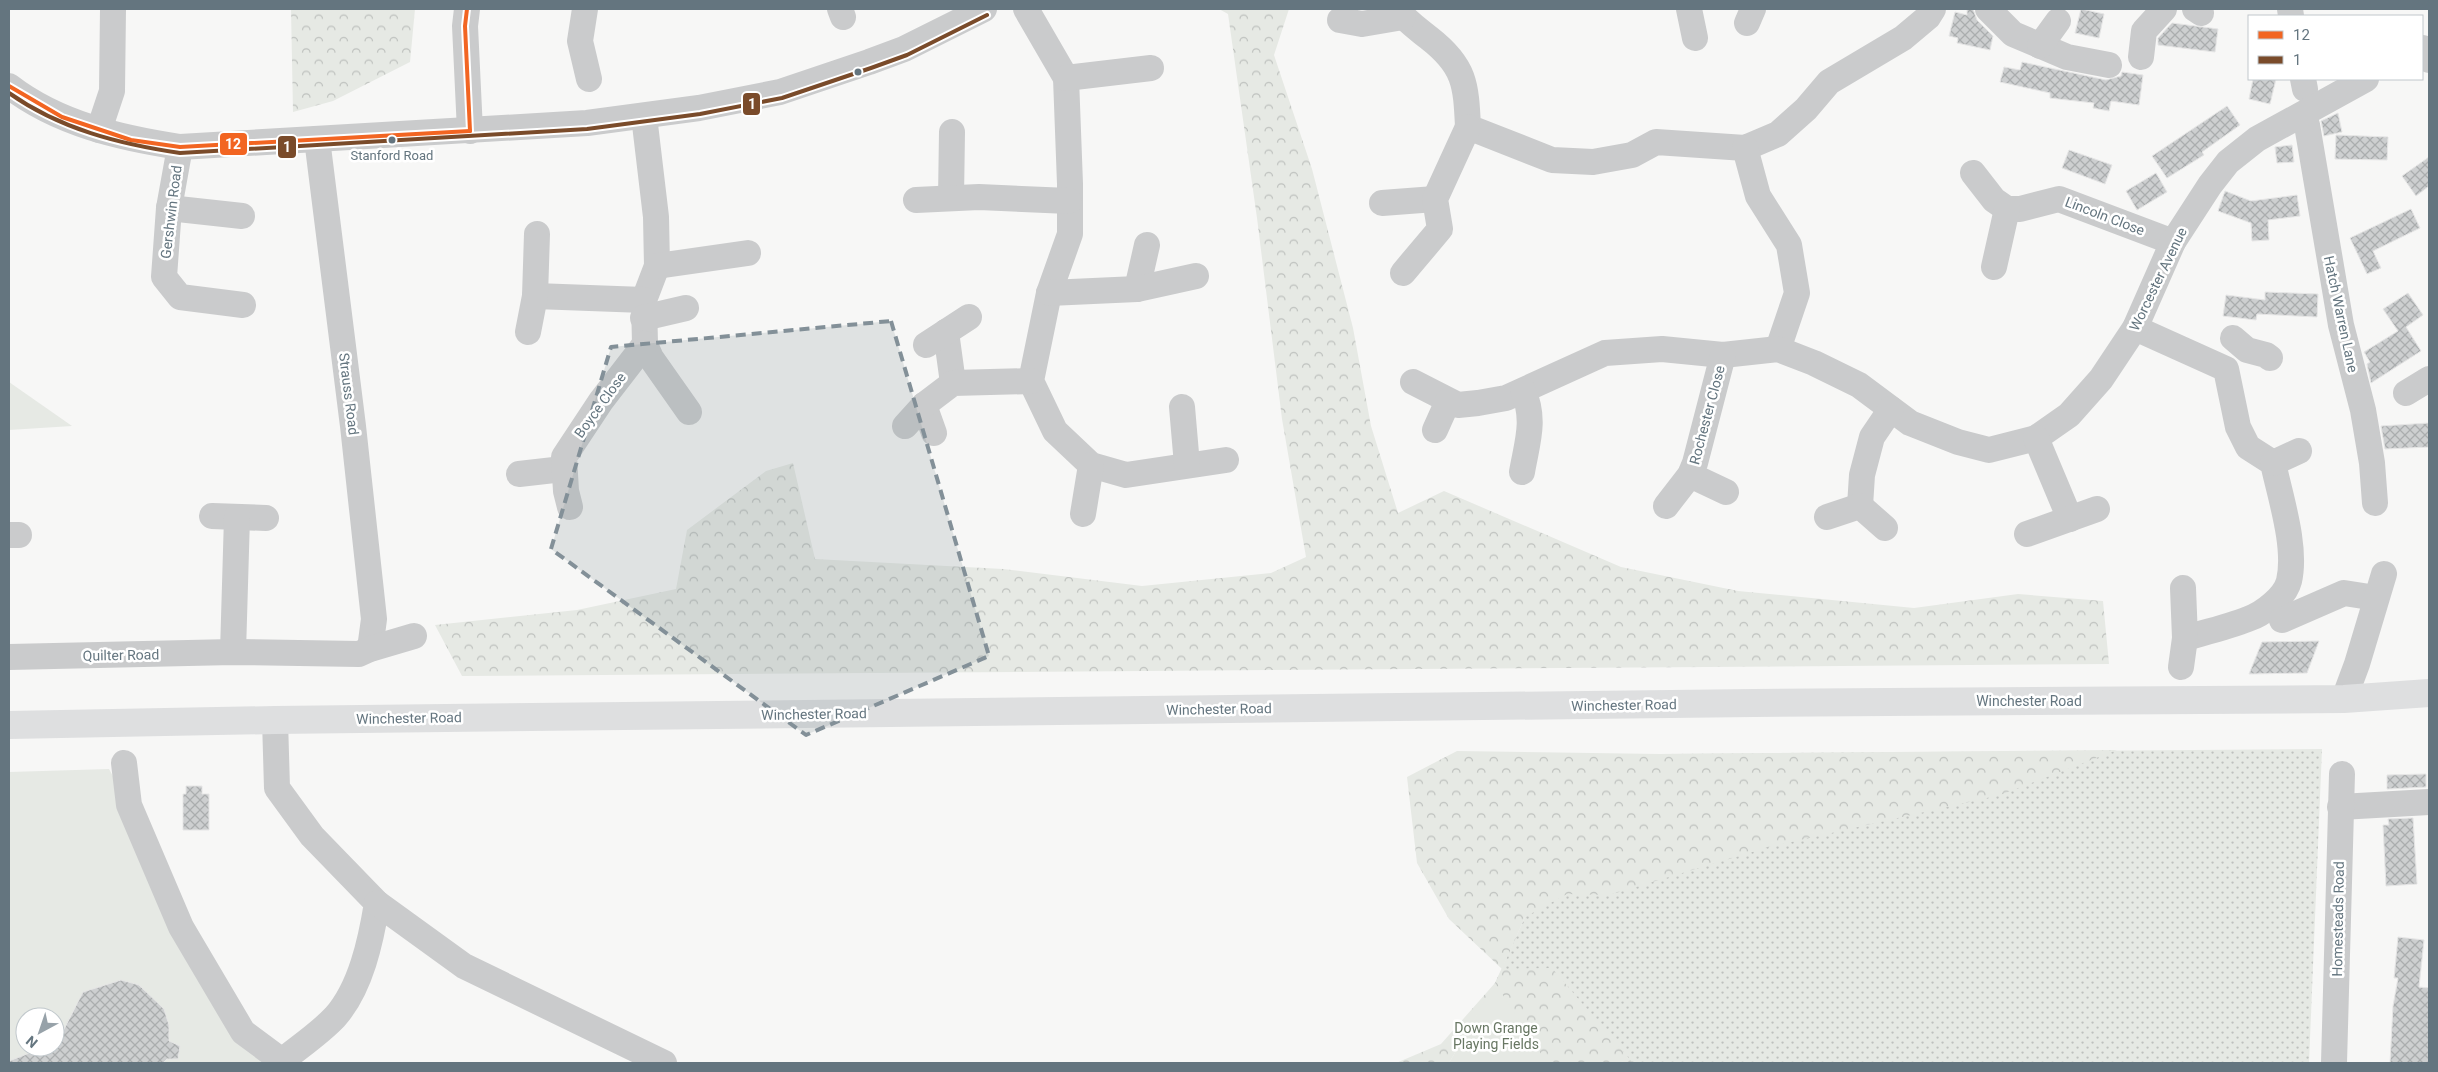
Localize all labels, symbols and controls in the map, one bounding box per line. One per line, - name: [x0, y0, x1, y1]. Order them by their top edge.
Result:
- legend: [2248, 15, 2423, 80]
- text: 12: [2293, 26, 2310, 44]
- text: 1: [2293, 51, 2301, 69]
- unlabelled marker: [853, 67, 863, 77]
- line badge: 1: [742, 92, 761, 116]
- text: 1: [748, 96, 756, 112]
- line badge: 12: [219, 132, 248, 156]
- line badge: 1: [277, 135, 297, 159]
- marker: Stanford Road: [387, 135, 397, 145]
- text: 12: [225, 136, 241, 152]
- text: 1: [283, 139, 291, 155]
- place label: Stanford Road: [351, 148, 433, 163]
- street label: Gershwin Road: [157, 164, 185, 260]
- street label: Lincoln Close: [2063, 194, 2147, 238]
- street label: Worcester Avenue: [2126, 225, 2190, 333]
- street label: Hatch Warren Lane: [2321, 254, 2361, 374]
- street label: Strauss Road: [336, 352, 362, 436]
- street label: Rochester Close: [1686, 364, 1728, 466]
- street label: Boyce Close: [571, 369, 629, 441]
- street label: Quilter Road: [83, 646, 159, 664]
- street label: Winchester Road: [1976, 693, 2082, 709]
- street label: Winchester Road: [1571, 696, 1677, 714]
- street label: Winchester Road: [1166, 700, 1272, 718]
- street label: Winchester Road: [761, 705, 867, 723]
- street label: Winchester Road: [356, 709, 462, 727]
- street label: Homesteads Road: [2329, 861, 2347, 977]
- north arrow: [15, 1007, 65, 1057]
- park label: Down Grange Playing Fields: [1453, 1020, 1539, 1052]
- text: N: [23, 1033, 41, 1051]

